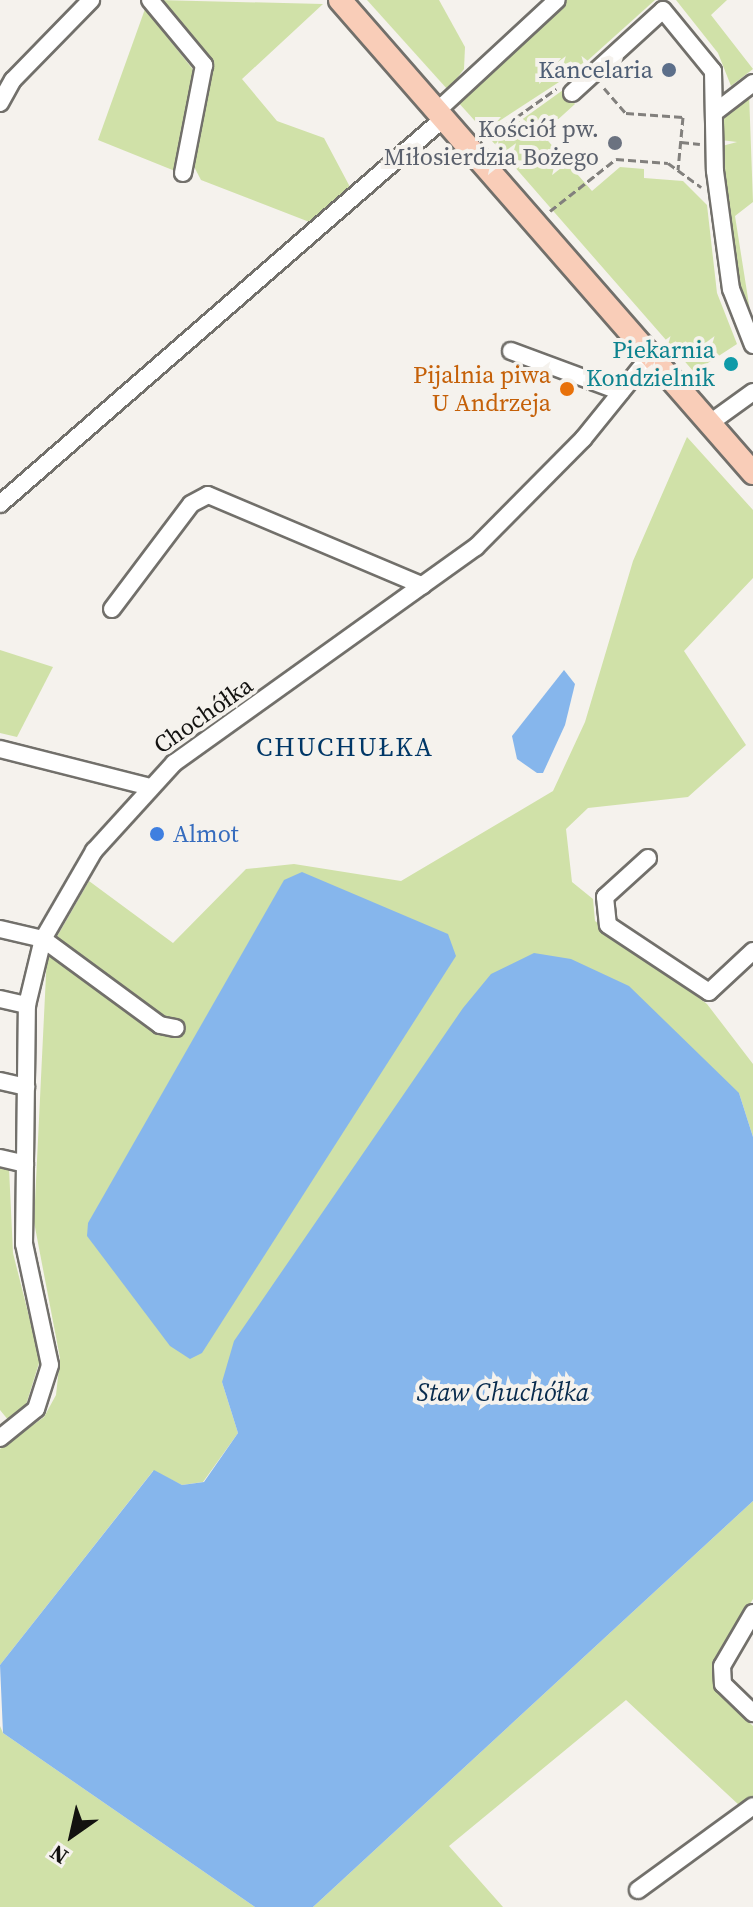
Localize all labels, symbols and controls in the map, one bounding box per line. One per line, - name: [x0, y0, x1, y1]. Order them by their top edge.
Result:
- place label: Kancelaria: [538, 56, 653, 84]
- marker: Kancelaria: [660, 61, 678, 79]
- place label: Kościół pw. Miłosierdzia Bożego: [384, 115, 599, 171]
- marker: Kościół pw. Miłosierdzia Bożego: [606, 134, 624, 152]
- place label: Piekarnia Kondzielnik: [586, 336, 715, 392]
- marker: Piekarnia Kondzielnik: [722, 355, 740, 373]
- place label: Pijalnia piwa U Andrzeja: [413, 361, 551, 417]
- marker: Pijalnia piwa U Andrzeja: [558, 380, 576, 398]
- street label: Chochółka: [148, 670, 258, 760]
- district label: CHUCHUŁKA: [256, 732, 434, 764]
- place label: Almot: [173, 820, 238, 848]
- marker: Almot: [148, 825, 166, 843]
- water label: Staw Chuchółka: [417, 1377, 589, 1409]
- north arrow: [32, 1795, 112, 1875]
- text: N: [44, 1838, 74, 1872]

